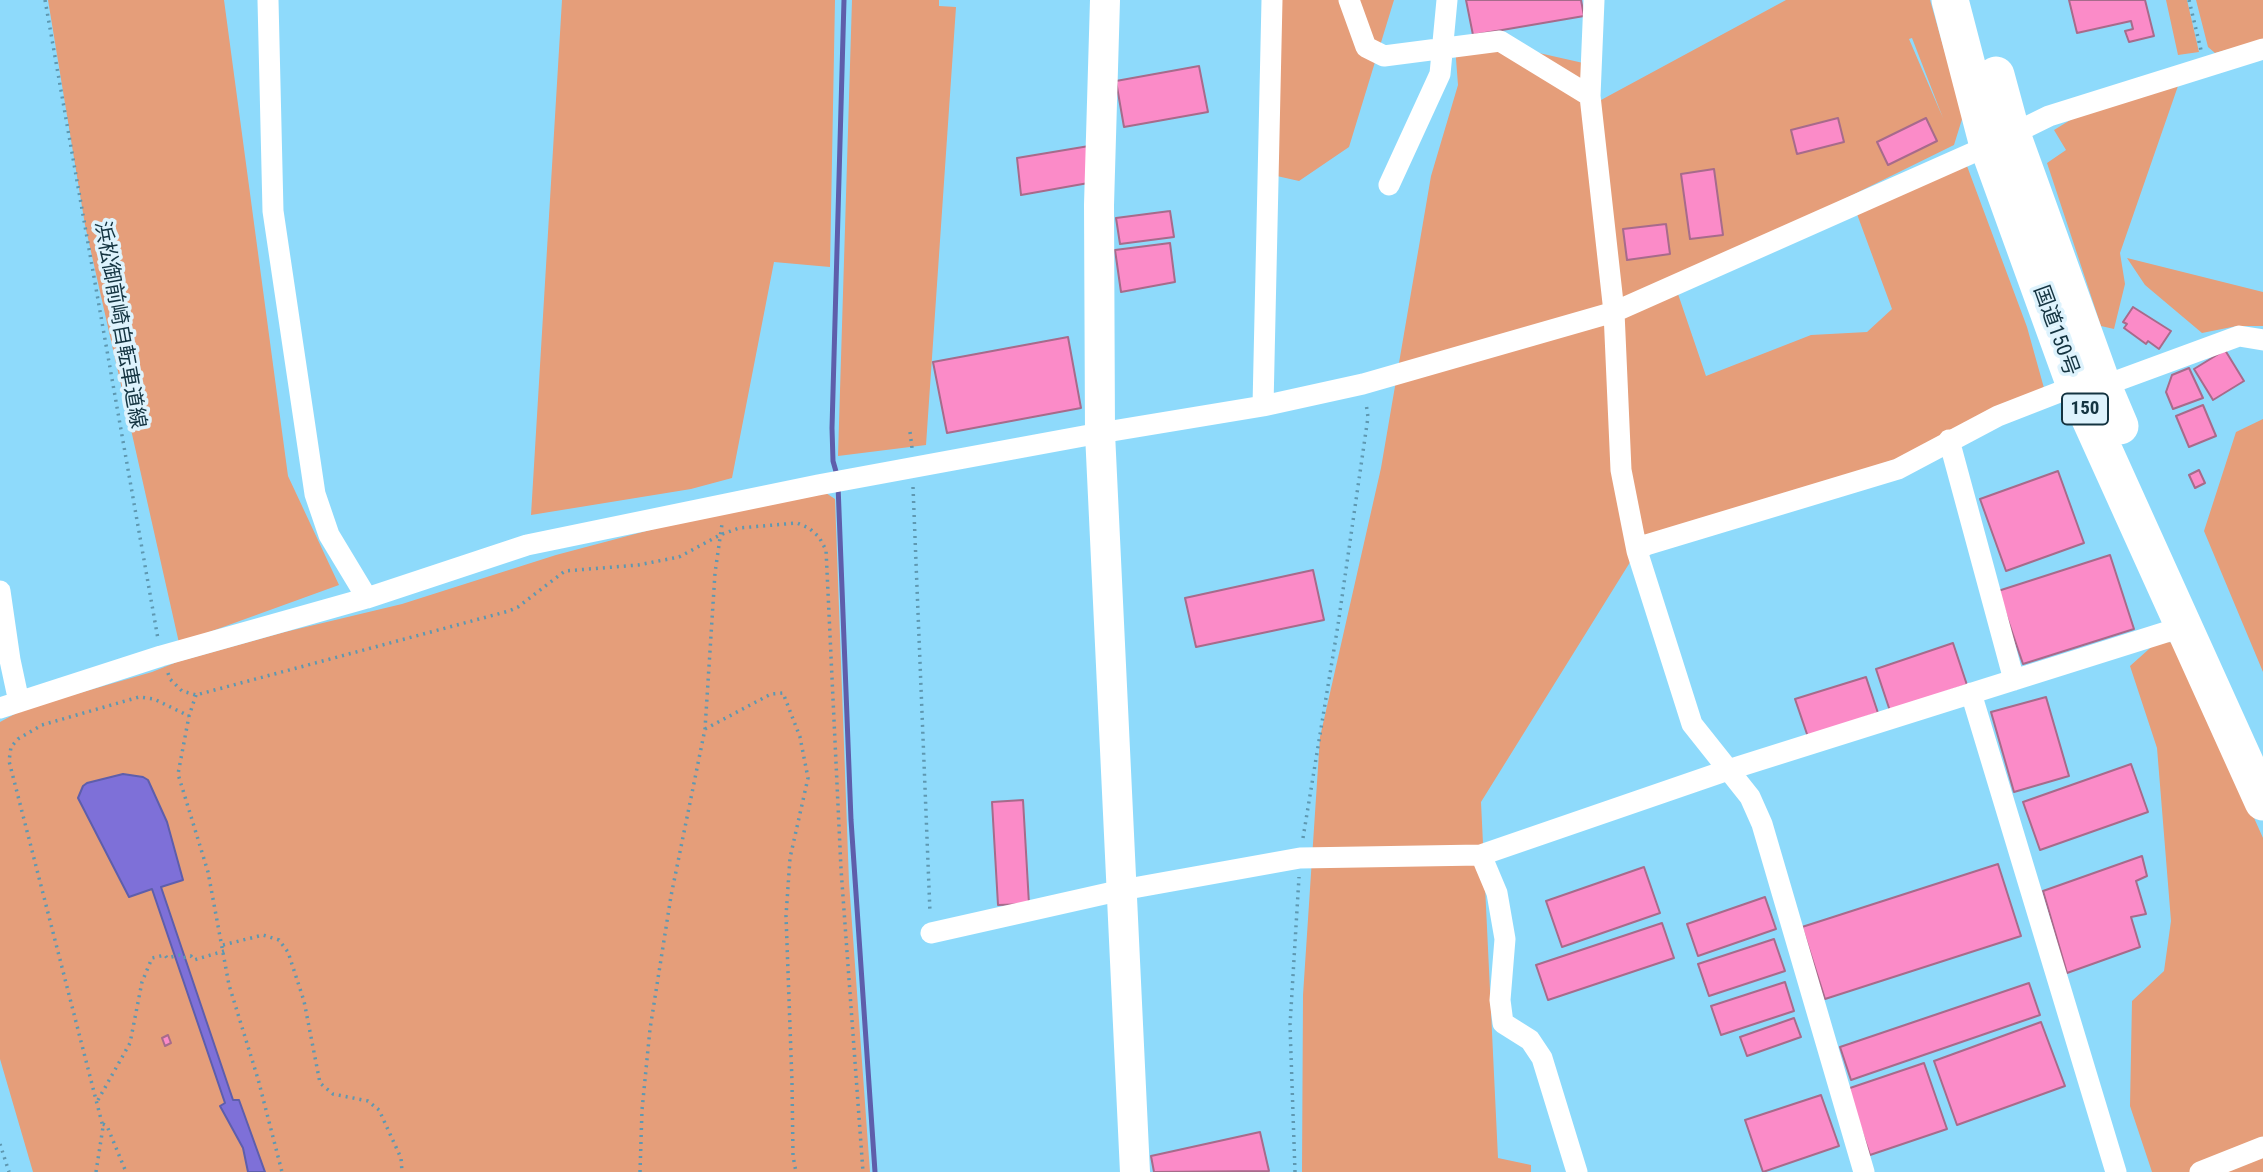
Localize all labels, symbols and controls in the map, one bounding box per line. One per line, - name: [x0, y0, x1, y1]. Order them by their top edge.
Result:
- street label: 浜松御前崎自転車道線: [88, 219, 150, 431]
- street label: 国道150号: [2027, 282, 2083, 380]
- road number: 150: [2062, 394, 2108, 424]

